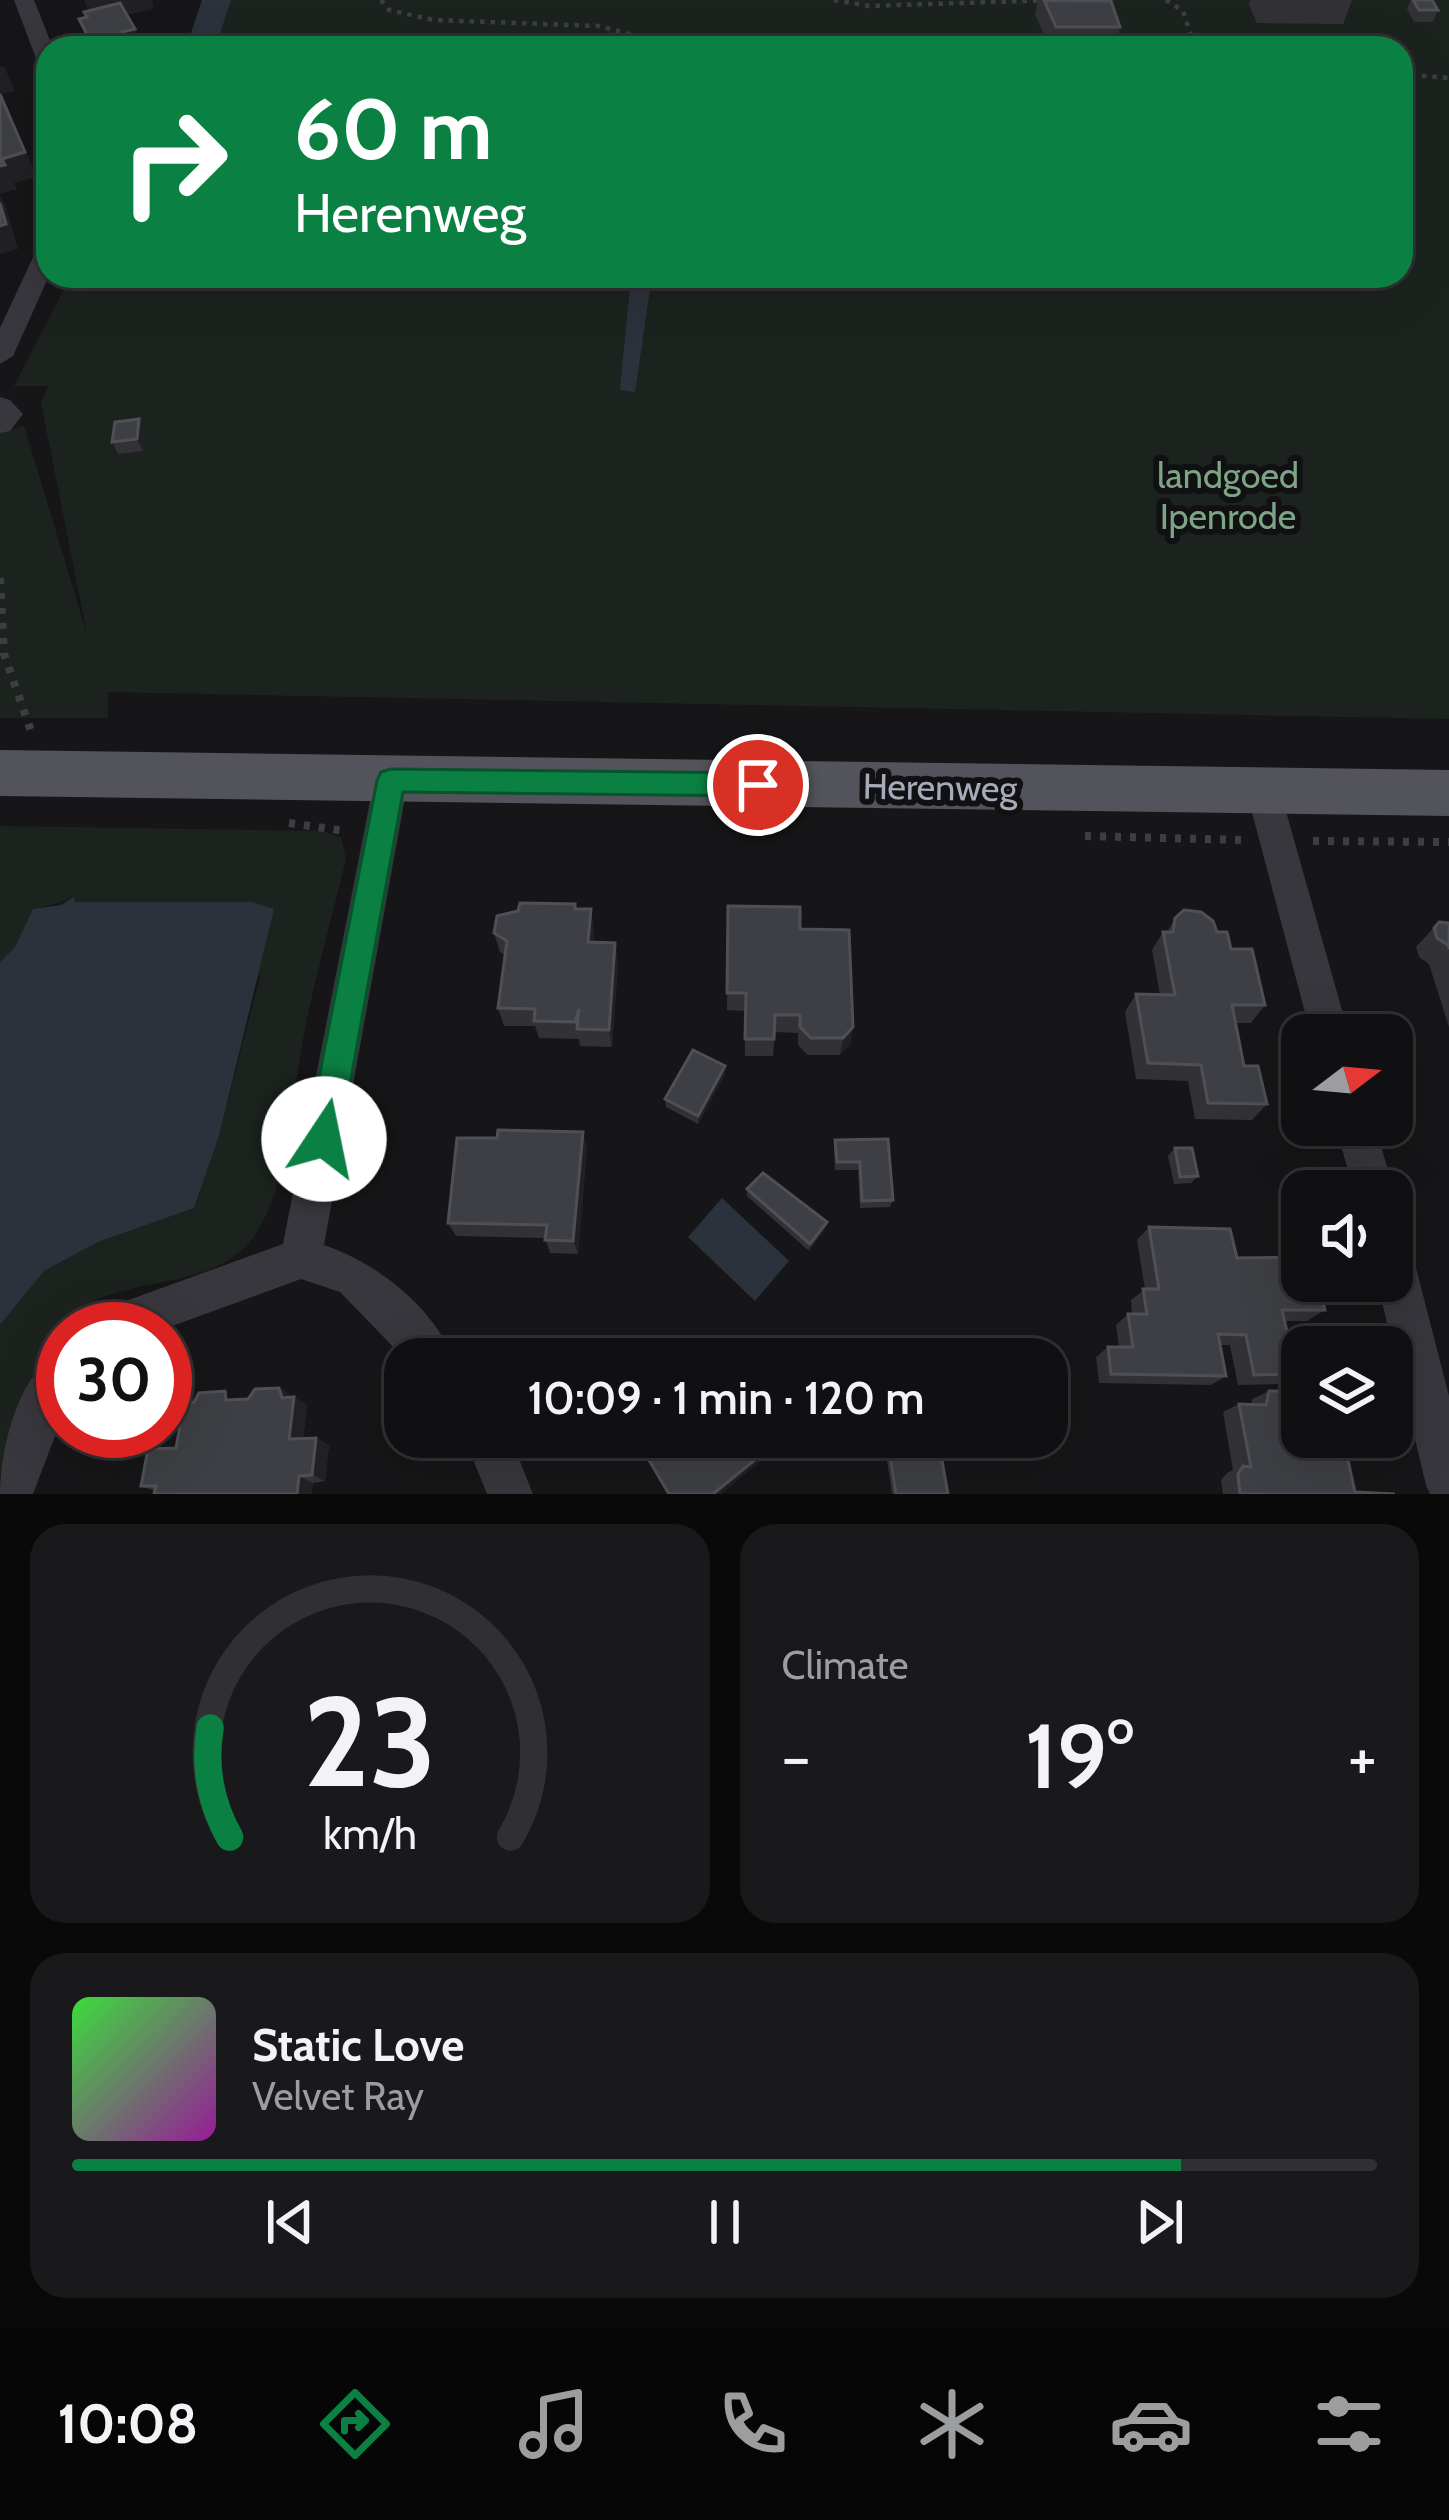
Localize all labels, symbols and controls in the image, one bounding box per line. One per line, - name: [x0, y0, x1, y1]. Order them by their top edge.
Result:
- text: 60 m: [294, 78, 492, 180]
- icon: right: [96, 84, 252, 240]
- text: Herenweg: [294, 180, 526, 246]
- park label: landgoed Ipenrode: [1157, 453, 1299, 538]
- pin: [707, 734, 809, 836]
- icon: arrive: [725, 752, 791, 818]
- street label: Herenweg: [862, 764, 1019, 810]
- north arrow: [1281, 1014, 1413, 1146]
- map controls: [1281, 1014, 1413, 1458]
- position arrow: [261, 1076, 387, 1202]
- button: sound: [1281, 1170, 1413, 1302]
- speed limit sign: 30: [36, 1302, 192, 1458]
- button: layers: [1281, 1326, 1413, 1458]
- text: 10:09 · 1 min · 120 m: [527, 1371, 925, 1425]
- text: Climate: [782, 1641, 908, 1689]
- text: 23: [303, 1666, 436, 1817]
- text: 19°: [1025, 1701, 1134, 1811]
- text: −: [782, 1716, 811, 1797]
- text: +: [1348, 1716, 1377, 1797]
- text: km/h: [323, 1807, 417, 1859]
- text: Static Love: [252, 2018, 465, 2072]
- text: Velvet Ray: [252, 2072, 424, 2120]
- icon: previous: [257, 2189, 323, 2255]
- icon: pause: [692, 2189, 758, 2255]
- icon: next: [1127, 2189, 1193, 2255]
- icon: directions: [313, 2382, 397, 2466]
- icon: music: [512, 2382, 596, 2466]
- icon: phone: [711, 2382, 795, 2466]
- icon: climate: [910, 2382, 994, 2466]
- icon: car: [1109, 2382, 1193, 2466]
- icon: filters: [1307, 2382, 1391, 2466]
- text: 10:08: [57, 2391, 198, 2457]

